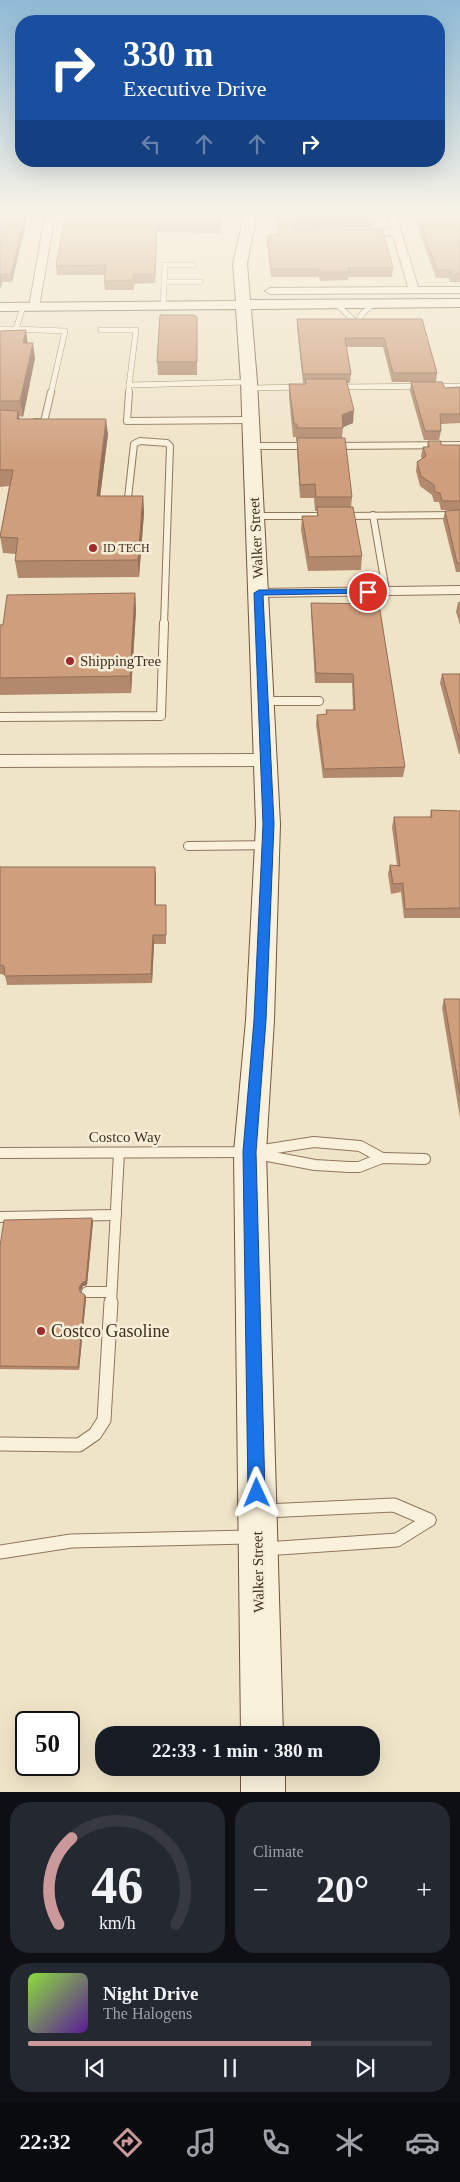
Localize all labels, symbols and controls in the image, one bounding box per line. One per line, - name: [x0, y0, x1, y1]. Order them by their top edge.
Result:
- icon: right: [40, 35, 105, 100]
- text: 330 m: [123, 35, 213, 74]
- text: Executive Drive: [123, 76, 267, 101]
- icon: left: [137, 130, 165, 158]
- icon: ahead: [190, 130, 218, 158]
- icon: ahead: [243, 130, 271, 158]
- icon: right: [296, 130, 324, 158]
- street label: Walker Street: [246, 496, 266, 579]
- place label: ID TECH: [103, 541, 150, 555]
- marker: ID TECH: [87, 542, 99, 554]
- pin: [347, 571, 389, 613]
- icon: arrive: [354, 578, 382, 606]
- place label: ShippingTree: [80, 653, 161, 669]
- marker: ShippingTree: [64, 655, 76, 667]
- street label: Costco Way: [89, 1129, 162, 1145]
- place label: Costco Gasoline: [51, 1321, 170, 1341]
- marker: Costco Gasoline: [35, 1325, 47, 1337]
- position arrow: [230, 1466, 282, 1518]
- street label: Walker Street: [249, 1530, 267, 1613]
- speed limit sign: 50: [15, 1711, 80, 1776]
- text: 22:33 · 1 min · 380 m: [152, 1740, 323, 1761]
- text: Climate: [253, 1843, 304, 1860]
- text: 46: [92, 1857, 144, 1914]
- text: 20°: [316, 1868, 369, 1910]
- text: −: [253, 1874, 269, 1905]
- text: +: [416, 1874, 432, 1905]
- text: km/h: [99, 1913, 136, 1933]
- text: Night Drive: [103, 1983, 199, 2004]
- text: The Halogens: [103, 2005, 192, 2022]
- icon: previous: [81, 2054, 109, 2082]
- icon: pause: [216, 2054, 244, 2082]
- icon: next: [351, 2054, 379, 2082]
- icon: directions: [110, 2125, 145, 2160]
- icon: music: [184, 2125, 219, 2160]
- icon: phone: [258, 2125, 293, 2160]
- icon: climate: [332, 2125, 367, 2160]
- icon: car: [405, 2125, 440, 2160]
- text: 22:32: [19, 2129, 71, 2154]

